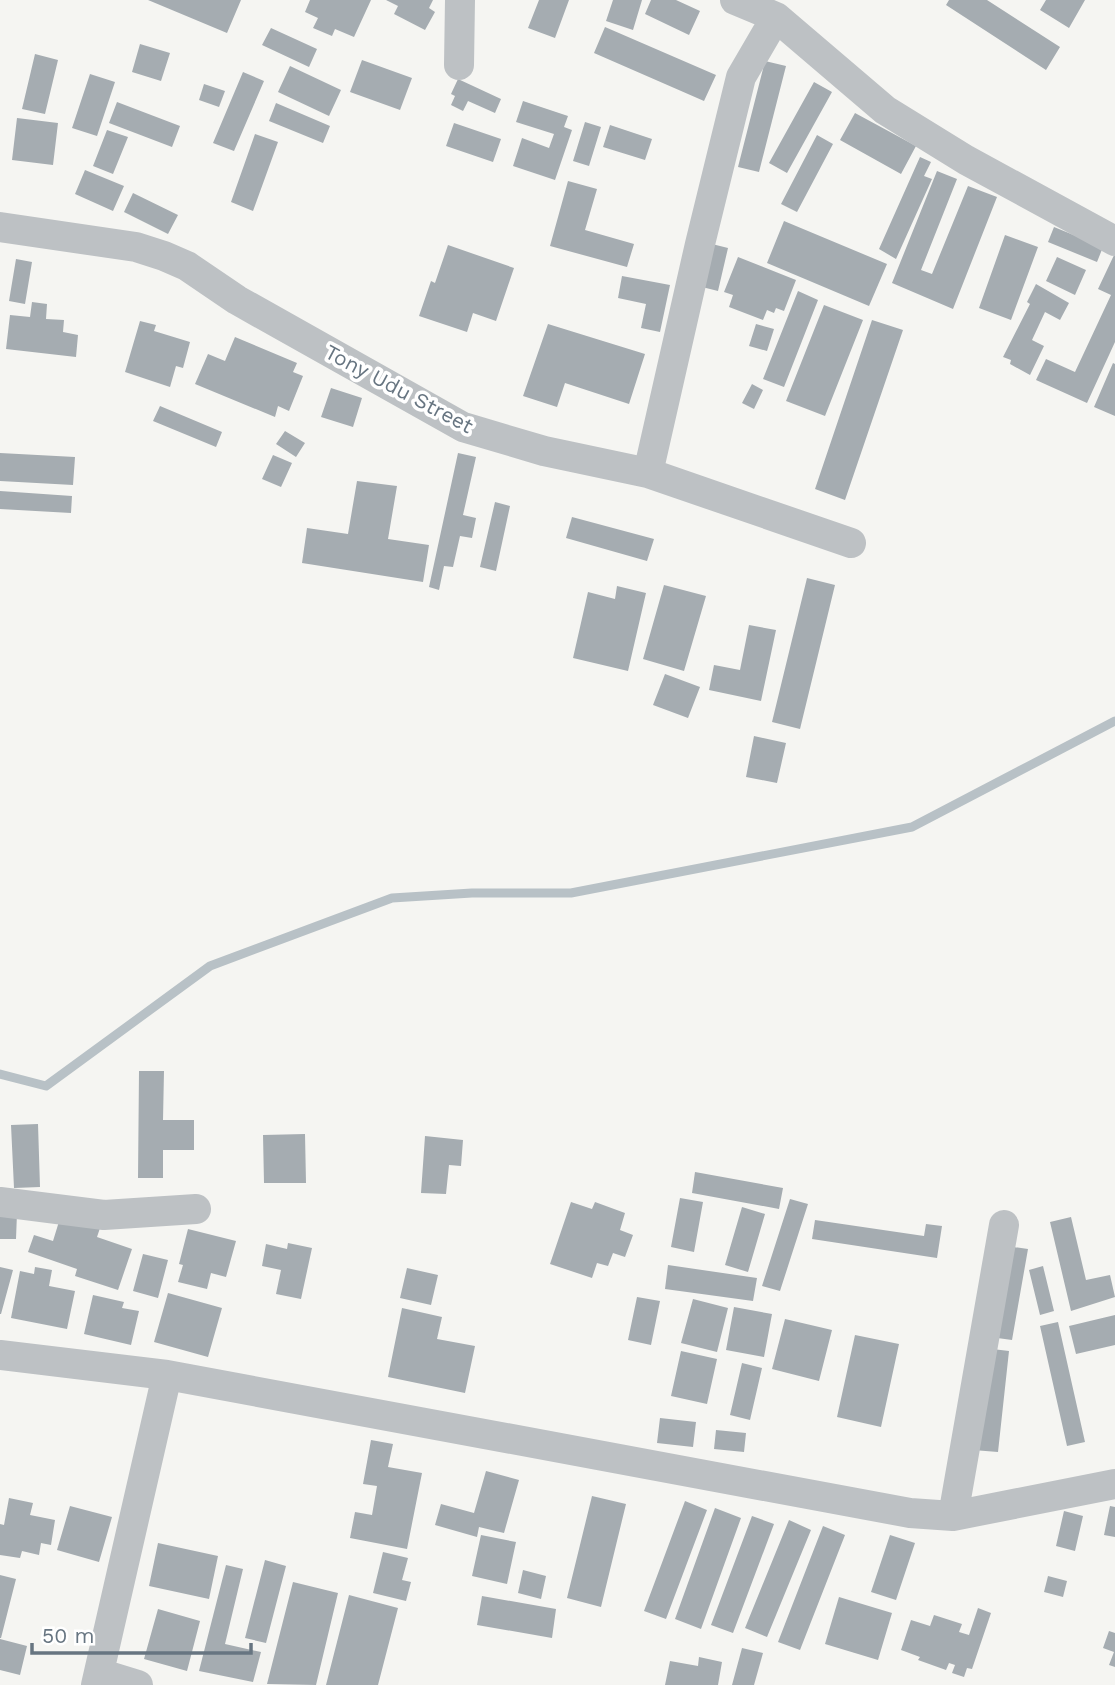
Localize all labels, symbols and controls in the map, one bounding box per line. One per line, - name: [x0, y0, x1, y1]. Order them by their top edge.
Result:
- street label: Tony Udu Street: [321, 339, 478, 438]
- scale bar: [32, 1612, 250, 1656]
- text: 50 m: [42, 1623, 94, 1648]

